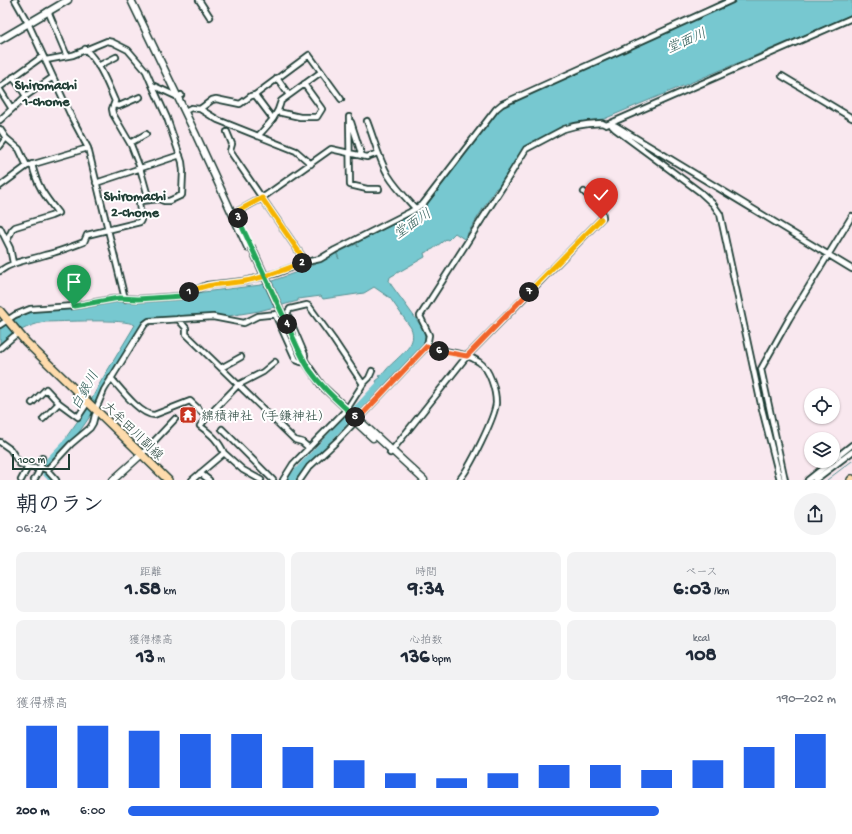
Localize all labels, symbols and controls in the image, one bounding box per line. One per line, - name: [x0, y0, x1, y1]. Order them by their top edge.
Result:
- water label: 堂面川: [664, 25, 710, 59]
- district label: Shiromachi 1-chome: [15, 78, 77, 111]
- pin: [584, 178, 618, 219]
- icon: check: [590, 184, 612, 206]
- district label: Shiromachi 2-chome: [104, 189, 166, 222]
- water label: 堂面川: [391, 205, 436, 244]
- pin: 3: [228, 208, 248, 228]
- text: 3: [235, 212, 241, 224]
- pin: 2: [292, 253, 312, 273]
- text: 2: [299, 257, 305, 269]
- pin: [57, 265, 91, 306]
- icon: arrive: [63, 271, 85, 293]
- pin: 1: [179, 282, 199, 302]
- pin: 7: [519, 282, 539, 302]
- text: 1: [187, 286, 191, 298]
- text: 7: [526, 286, 532, 298]
- pin: 4: [277, 314, 297, 334]
- text: 4: [284, 318, 290, 330]
- pin: 6: [429, 341, 449, 361]
- text: 6: [436, 345, 442, 357]
- water label: 白銀川: [68, 368, 104, 414]
- map controls: [804, 388, 840, 468]
- button: locate: [804, 388, 840, 424]
- street label: 大牟田川副線: [99, 399, 167, 465]
- temple icon: 綿積神社（手鎌神社）: [178, 405, 198, 425]
- pin: 5: [345, 407, 365, 427]
- place label: 綿積神社（手鎌神社）: [201, 410, 331, 425]
- text: 5: [352, 411, 358, 423]
- button: layers: [804, 432, 840, 468]
- scale bar: [12, 452, 70, 471]
- text: 100 m: [18, 455, 45, 467]
- button: share: [794, 493, 836, 535]
- text: 朝のラン: [16, 494, 104, 520]
- text: 06:24: [16, 522, 47, 537]
- text: 距離: [140, 567, 162, 579]
- text: 時間: [415, 567, 437, 579]
- text: ペース: [685, 567, 718, 579]
- text: 1.58: [125, 579, 161, 602]
- text: 9:34: [408, 579, 444, 602]
- text: 6:03: [673, 579, 711, 602]
- text: km: [161, 586, 176, 598]
- text: /km: [711, 586, 729, 598]
- text: kcal: [693, 633, 710, 645]
- text: 獲得標高: [129, 635, 173, 647]
- text: 心拍数: [409, 635, 442, 647]
- text: 108: [686, 645, 717, 668]
- text: 13: [136, 647, 155, 670]
- text: 136: [401, 647, 429, 670]
- text: m: [155, 654, 165, 666]
- text: bpm: [429, 654, 451, 666]
- text: 190–202 m: [776, 692, 836, 707]
- text: 獲得標高: [16, 697, 68, 712]
- text: 200 m: [16, 804, 49, 819]
- text: 6:00: [80, 804, 105, 819]

